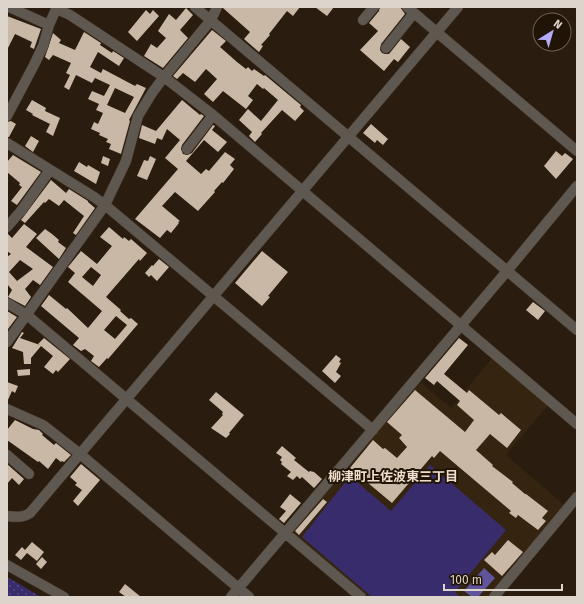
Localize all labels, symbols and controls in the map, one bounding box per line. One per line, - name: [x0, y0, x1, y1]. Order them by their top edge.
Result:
- north arrow: [532, 12, 572, 52]
- text: N: [551, 17, 565, 32]
- district label: 柳津町上佐波東三丁目: [328, 469, 458, 484]
- scale bar: [444, 566, 562, 592]
- text: 100 m: [450, 573, 482, 587]

